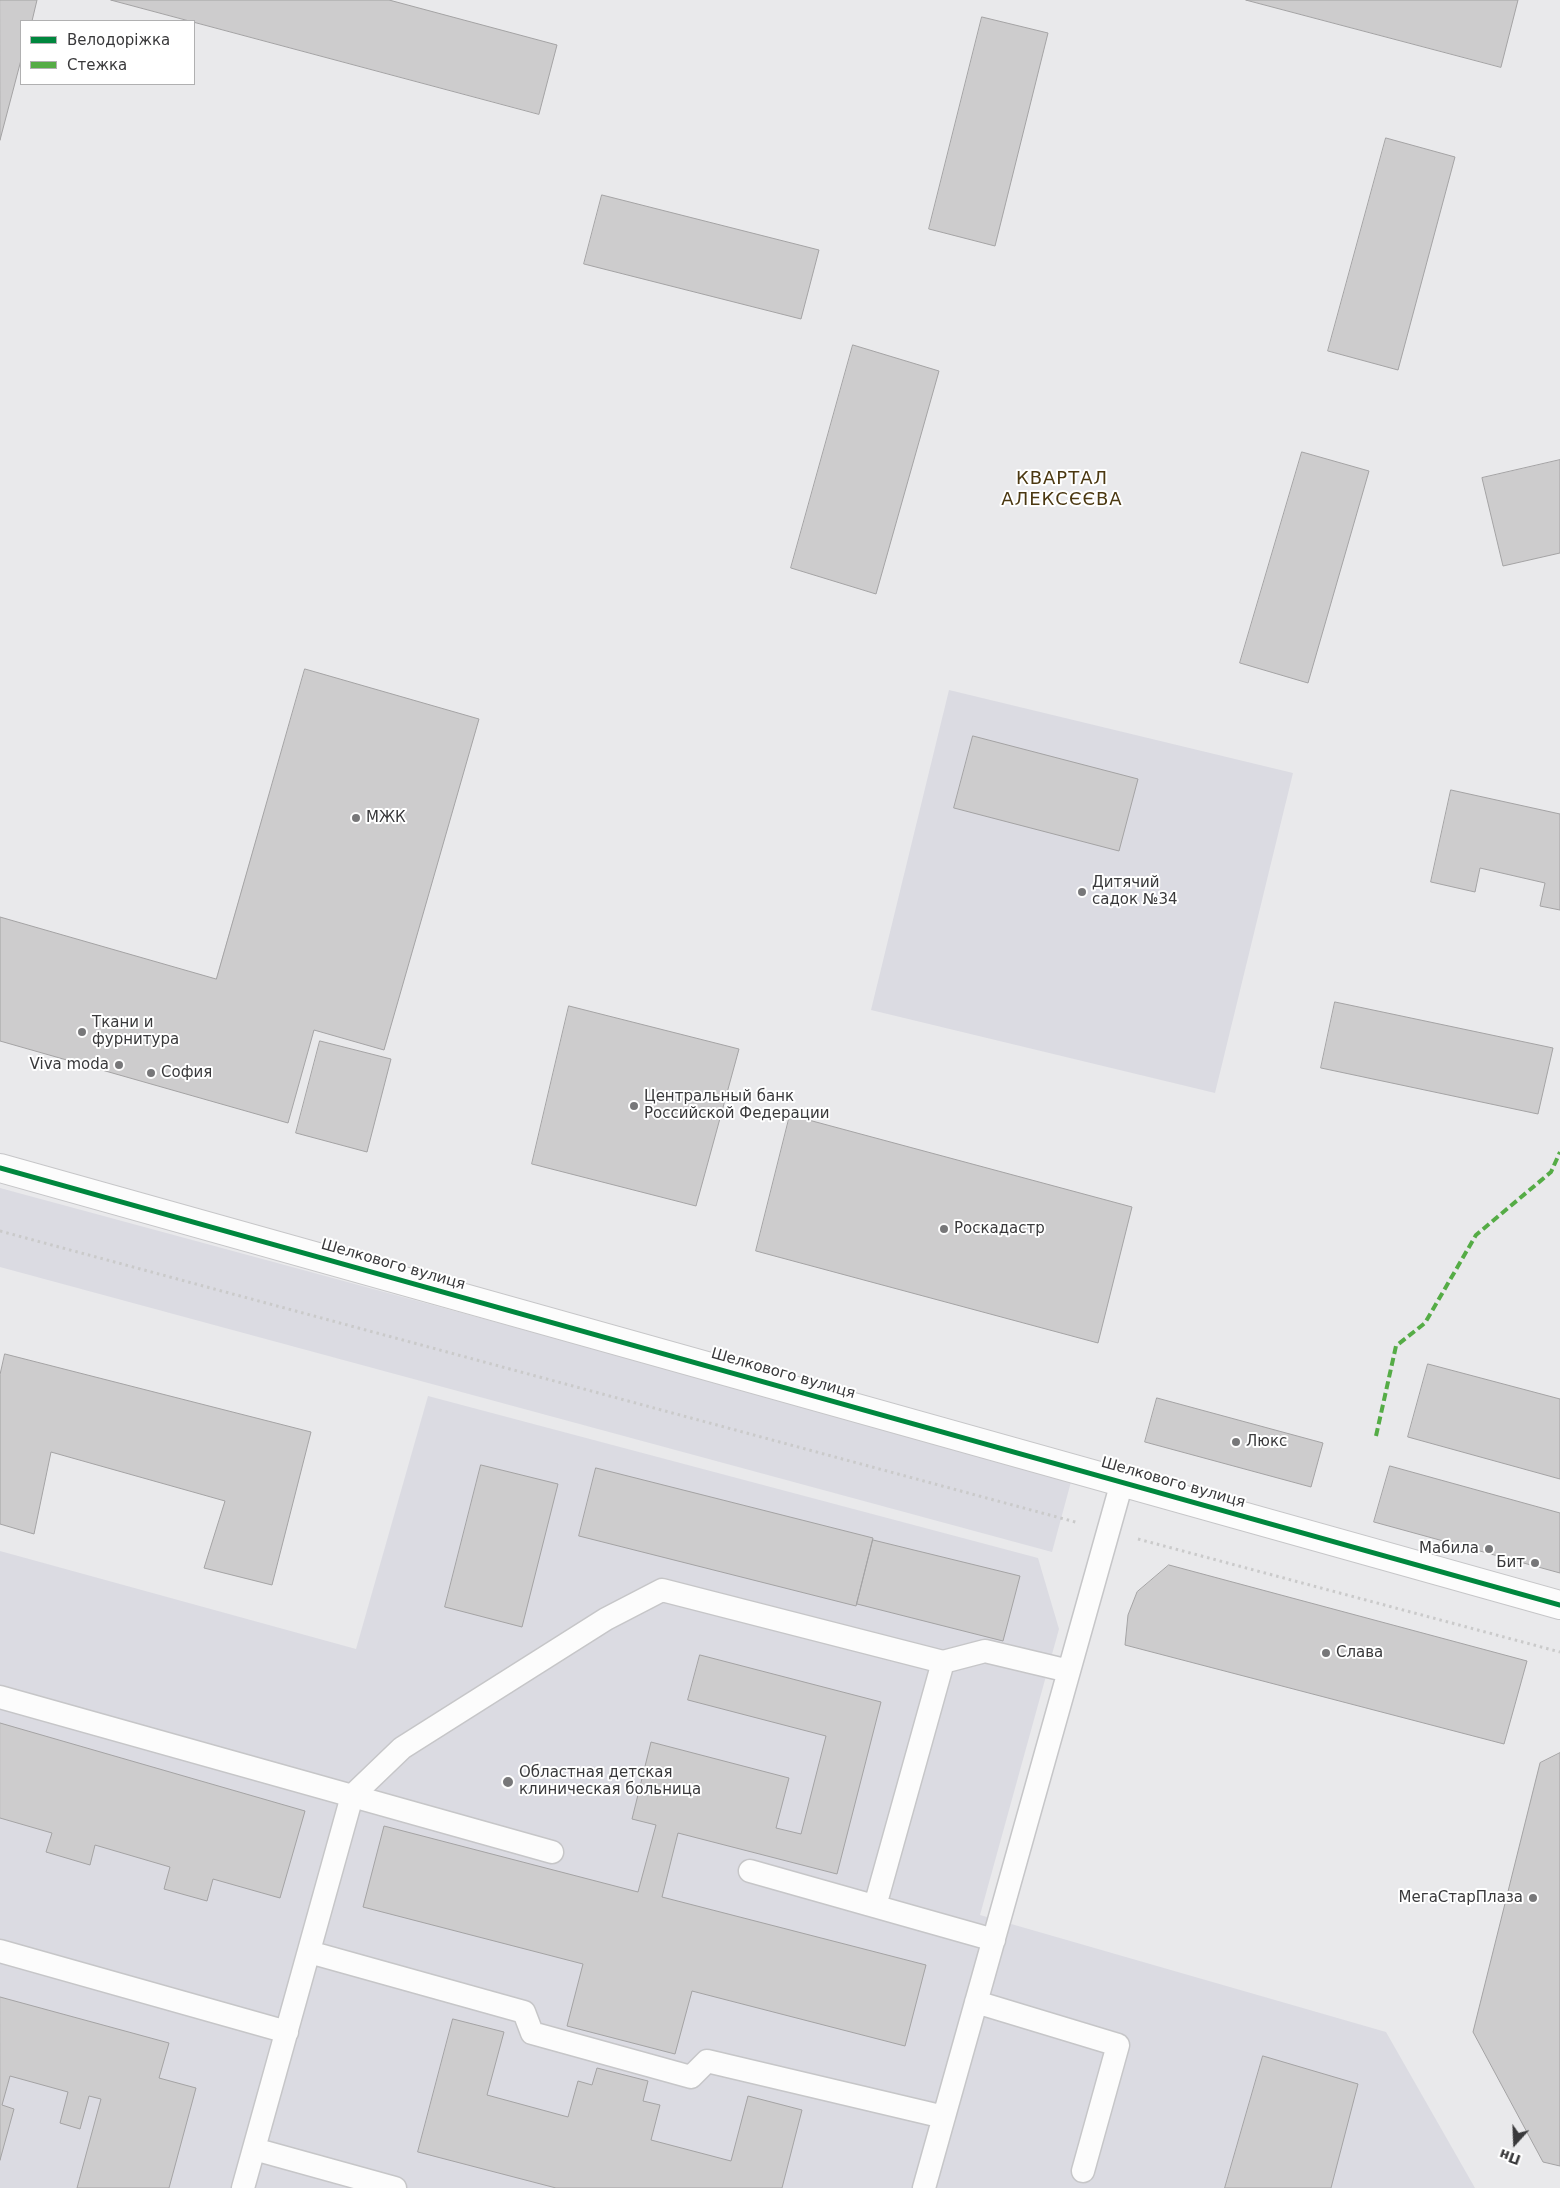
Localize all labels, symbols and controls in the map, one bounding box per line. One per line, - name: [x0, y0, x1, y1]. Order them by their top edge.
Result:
- legend: [20, 20, 195, 85]
- text: Велодоріжка: [67, 31, 170, 49]
- text: Стежка: [67, 56, 127, 74]
- district label: КВАРТАЛ АЛЕКСЄЄВА: [1000, 468, 1124, 510]
- place label: МЖК: [366, 809, 406, 827]
- marker: МЖК: [350, 812, 362, 824]
- place label: Дитячий садок №34: [1092, 874, 1178, 909]
- marker: Дитячий садок №34: [1076, 886, 1088, 898]
- place label: Ткани и фурнитура: [92, 1014, 179, 1049]
- marker: Ткани и фурнитура: [76, 1026, 88, 1038]
- place label: Viva moda: [30, 1056, 109, 1074]
- marker: Viva moda: [113, 1059, 125, 1071]
- place label: София: [161, 1064, 212, 1082]
- marker: София: [145, 1067, 157, 1079]
- place label: Центральный банк Российской Федерации: [644, 1088, 829, 1123]
- marker: Центральный банк Российской Федерации: [628, 1100, 640, 1112]
- place label: Роскадастр: [954, 1220, 1045, 1238]
- marker: Роскадастр: [938, 1223, 950, 1235]
- street label: Шелкового вулиця: [319, 1236, 467, 1294]
- street label: Шелкового вулиця: [709, 1345, 857, 1403]
- place label: Люкс: [1246, 1433, 1287, 1451]
- marker: Люкс: [1230, 1436, 1242, 1448]
- street label: Шелкового вулиця: [1099, 1454, 1247, 1512]
- place label: Мабила: [1419, 1540, 1479, 1558]
- marker: Мабила: [1483, 1543, 1495, 1555]
- place label: Бит: [1496, 1554, 1525, 1572]
- marker: Бит: [1529, 1557, 1541, 1569]
- place label: Слава: [1336, 1644, 1383, 1662]
- marker: Слава: [1320, 1647, 1332, 1659]
- place label: Областная детская клиническая больница: [519, 1764, 701, 1799]
- marker: Областная детская клиническая больница: [501, 1775, 515, 1789]
- place label: МегаСтарПлаза: [1399, 1889, 1523, 1907]
- marker: МегаСтарПлаза: [1527, 1892, 1539, 1904]
- north arrow: [1490, 2118, 1540, 2168]
- text: Пн: [1497, 2146, 1523, 2168]

